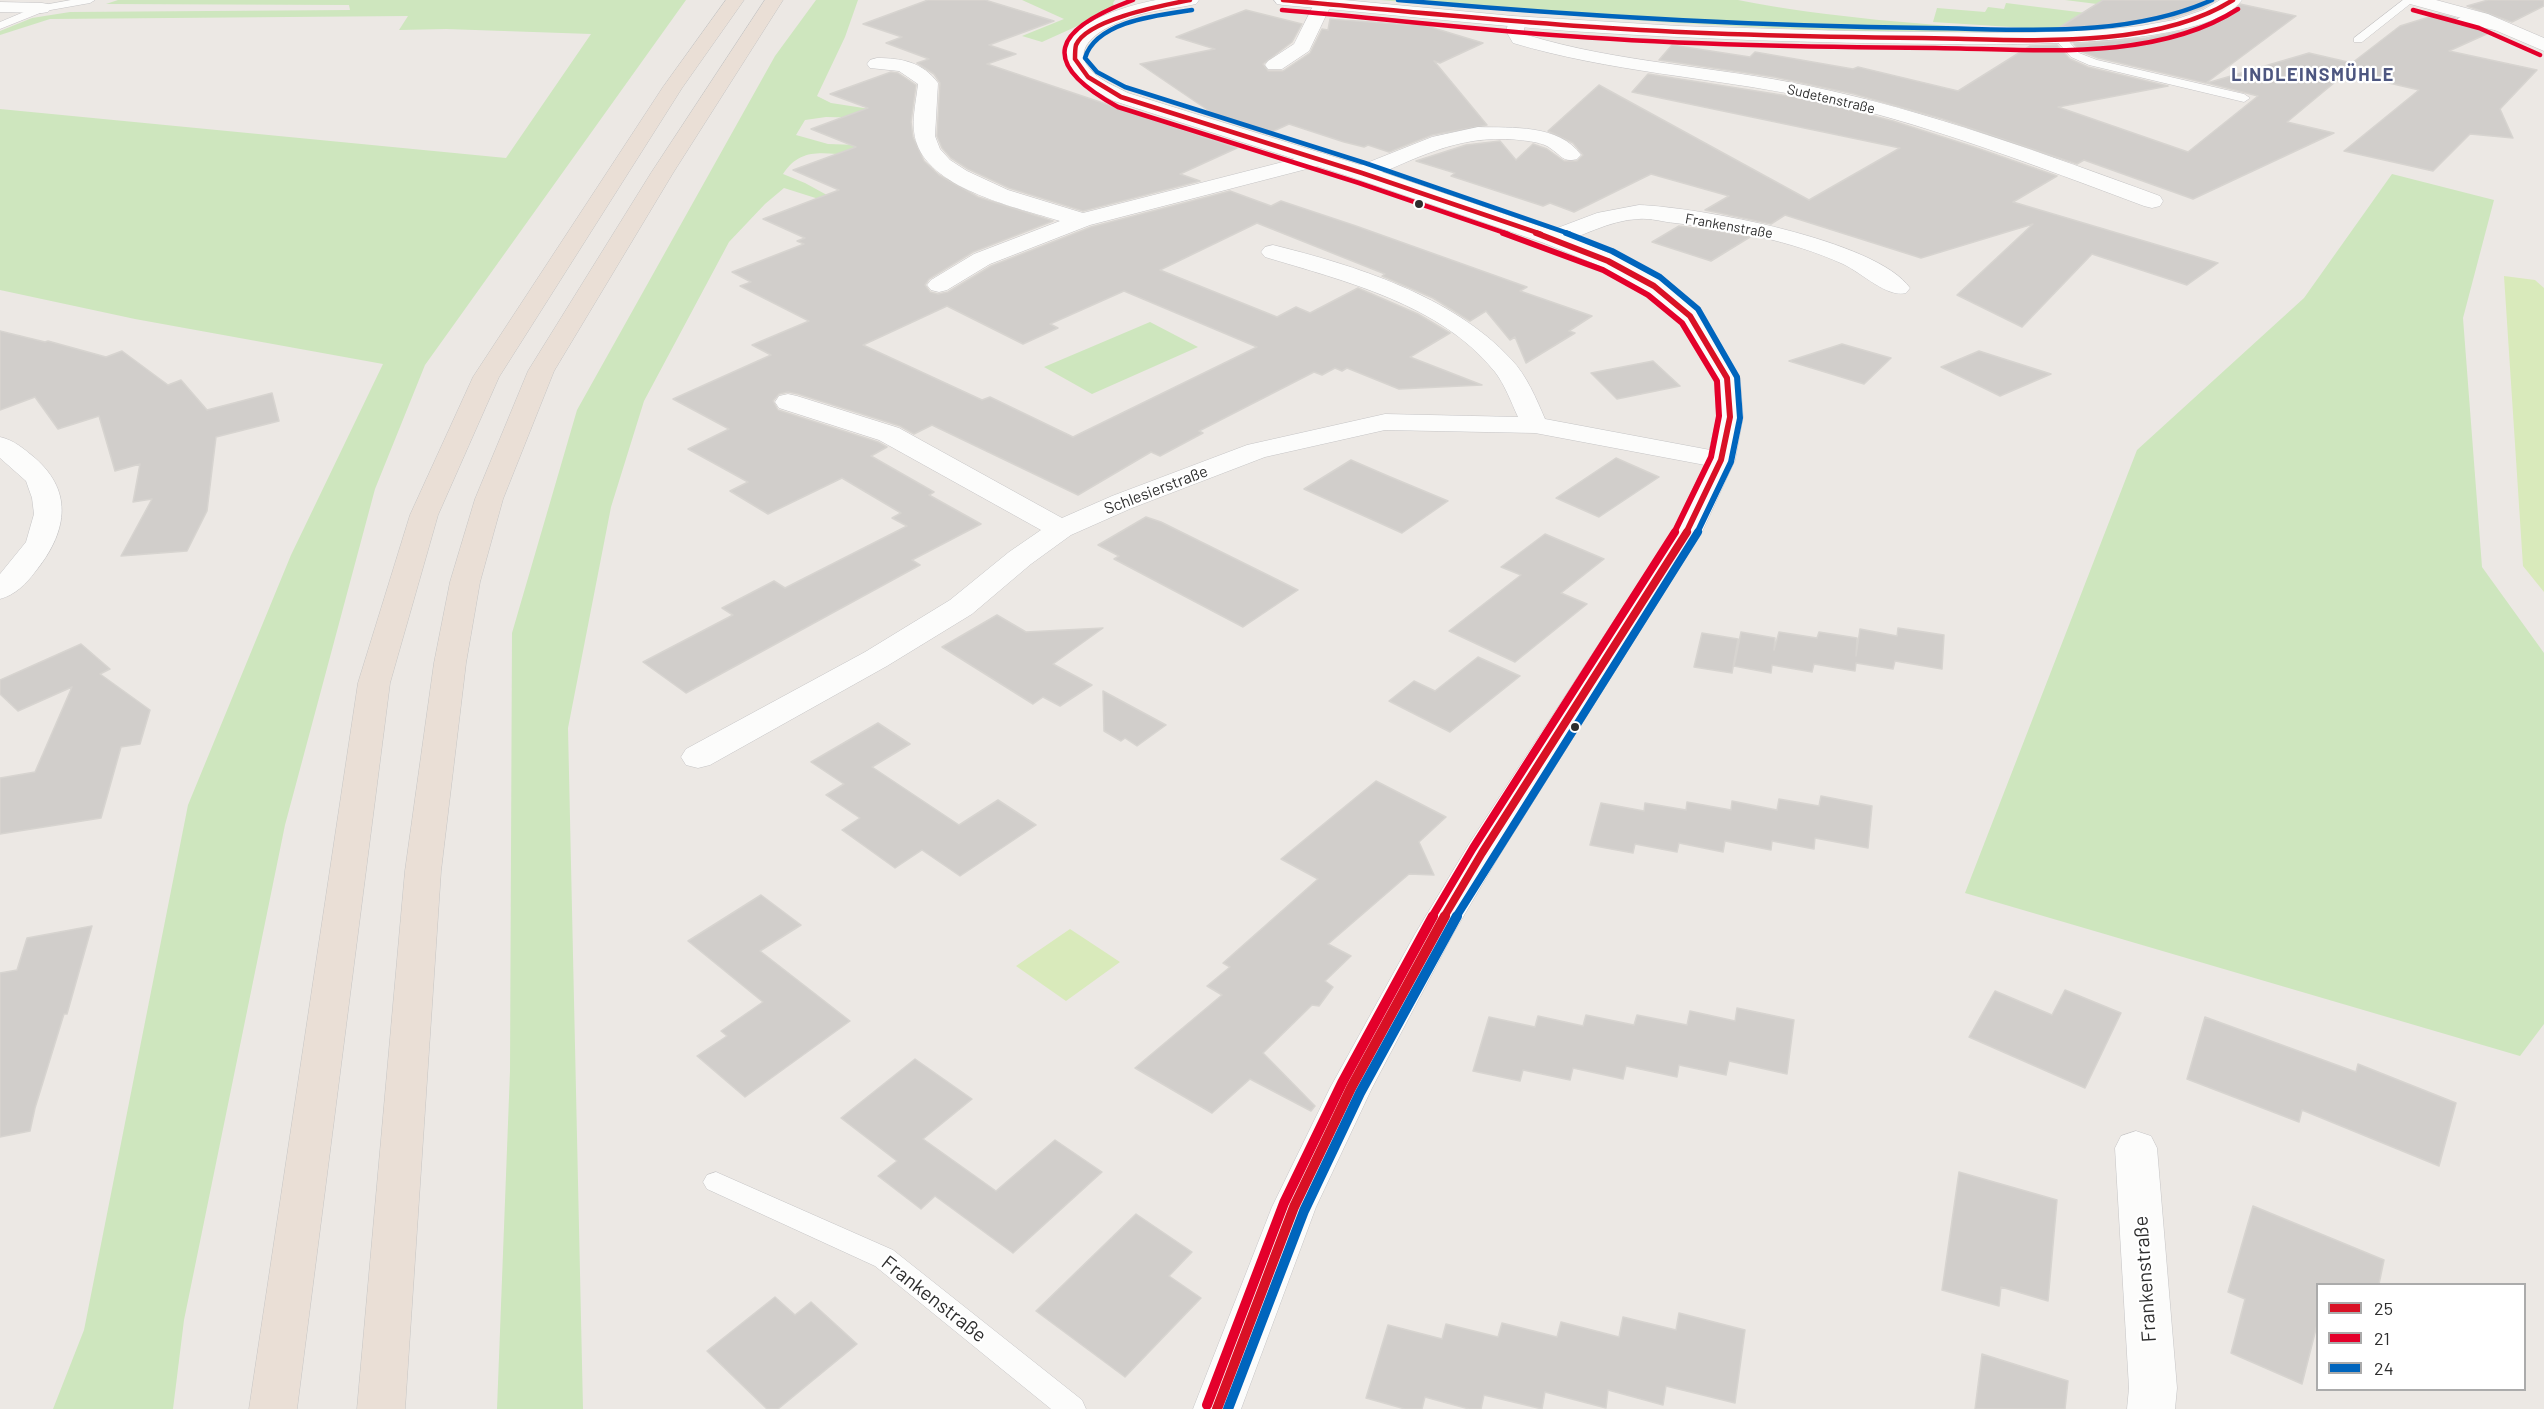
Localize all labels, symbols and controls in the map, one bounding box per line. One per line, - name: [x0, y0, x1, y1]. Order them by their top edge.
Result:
- district label: LINDLEINSMÜHLE: [2231, 64, 2395, 86]
- street label: Sudetenstraße: [1785, 81, 1877, 117]
- unlabelled marker: [1413, 198, 1425, 210]
- street label: Frankenstraße: [1684, 210, 1774, 242]
- street label: Schlesierstraße: [1102, 461, 1210, 519]
- unlabelled marker: [1569, 721, 1581, 733]
- street label: Frankenstraße: [2129, 1215, 2161, 1343]
- street label: Frankenstraße: [877, 1251, 991, 1347]
- legend: [2316, 1283, 2526, 1391]
- text: 25: [2374, 1297, 2393, 1319]
- text: 21: [2374, 1327, 2390, 1349]
- text: 24: [2374, 1357, 2394, 1379]

